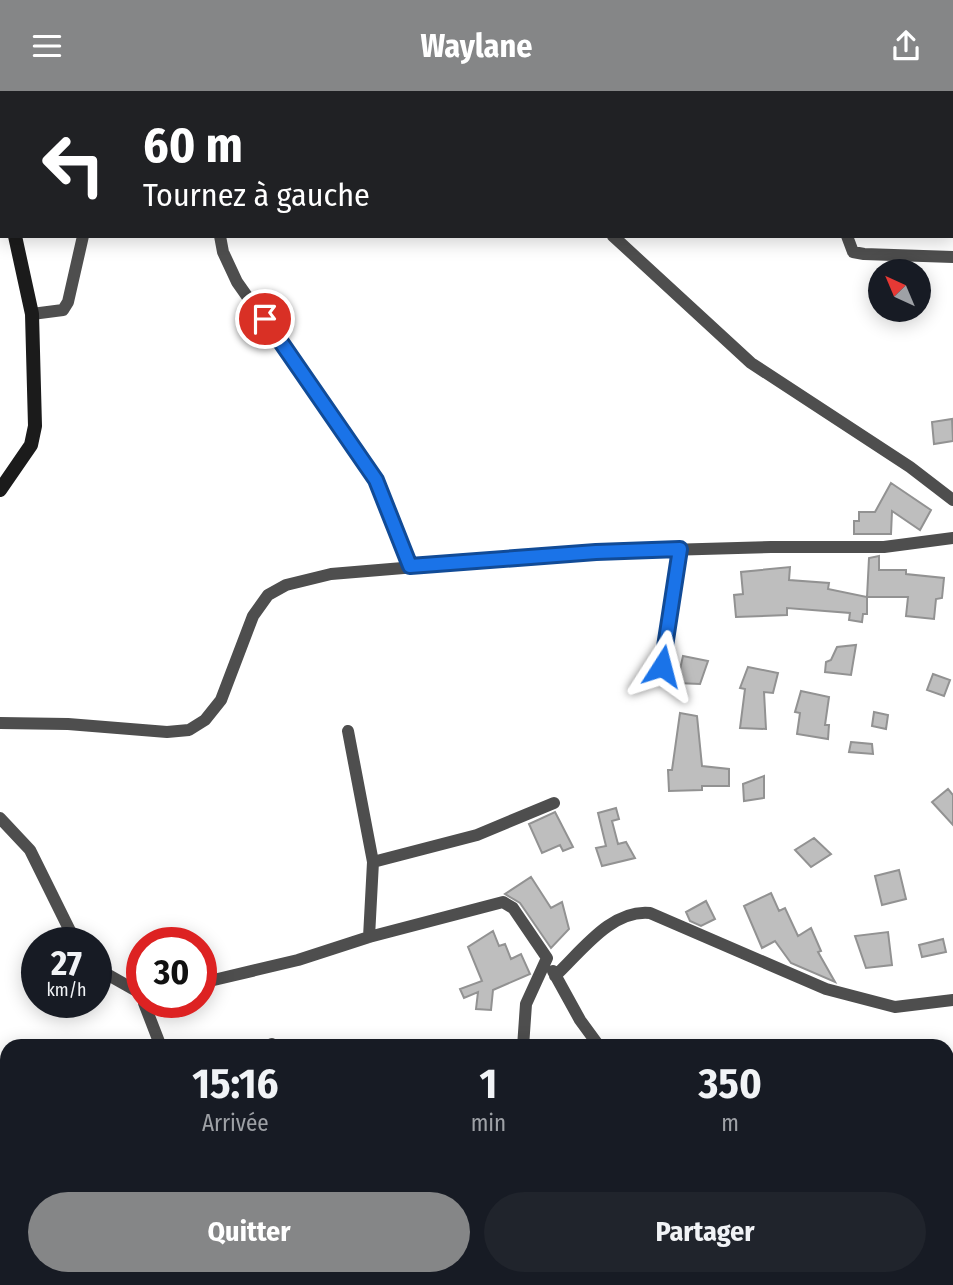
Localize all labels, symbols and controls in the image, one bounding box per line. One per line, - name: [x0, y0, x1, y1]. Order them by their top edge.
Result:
- icon: menu: [28, 27, 66, 65]
- text: Waylane: [421, 27, 532, 65]
- icon: share: [887, 27, 925, 65]
- text: 60 m: [143, 116, 243, 175]
- icon: left: [28, 119, 119, 210]
- text: Tournez à gauche: [143, 176, 370, 214]
- north arrow: [868, 259, 931, 322]
- map controls: [868, 259, 931, 322]
- pin: [235, 289, 295, 349]
- icon: arrive: [246, 300, 284, 338]
- position arrow: [625, 629, 699, 703]
- speed limit sign: 30: [126, 927, 217, 1018]
- text: 27: [51, 942, 82, 984]
- text: km/h: [46, 979, 87, 1001]
- text: 15:16: [192, 1059, 278, 1109]
- text: 1: [480, 1059, 497, 1109]
- text: 350: [698, 1059, 762, 1109]
- text: Arrivée: [202, 1109, 269, 1137]
- text: min: [471, 1109, 506, 1137]
- text: m: [721, 1109, 739, 1137]
- button: Quitter: [28, 1192, 470, 1272]
- button: Partager: [484, 1192, 926, 1272]

